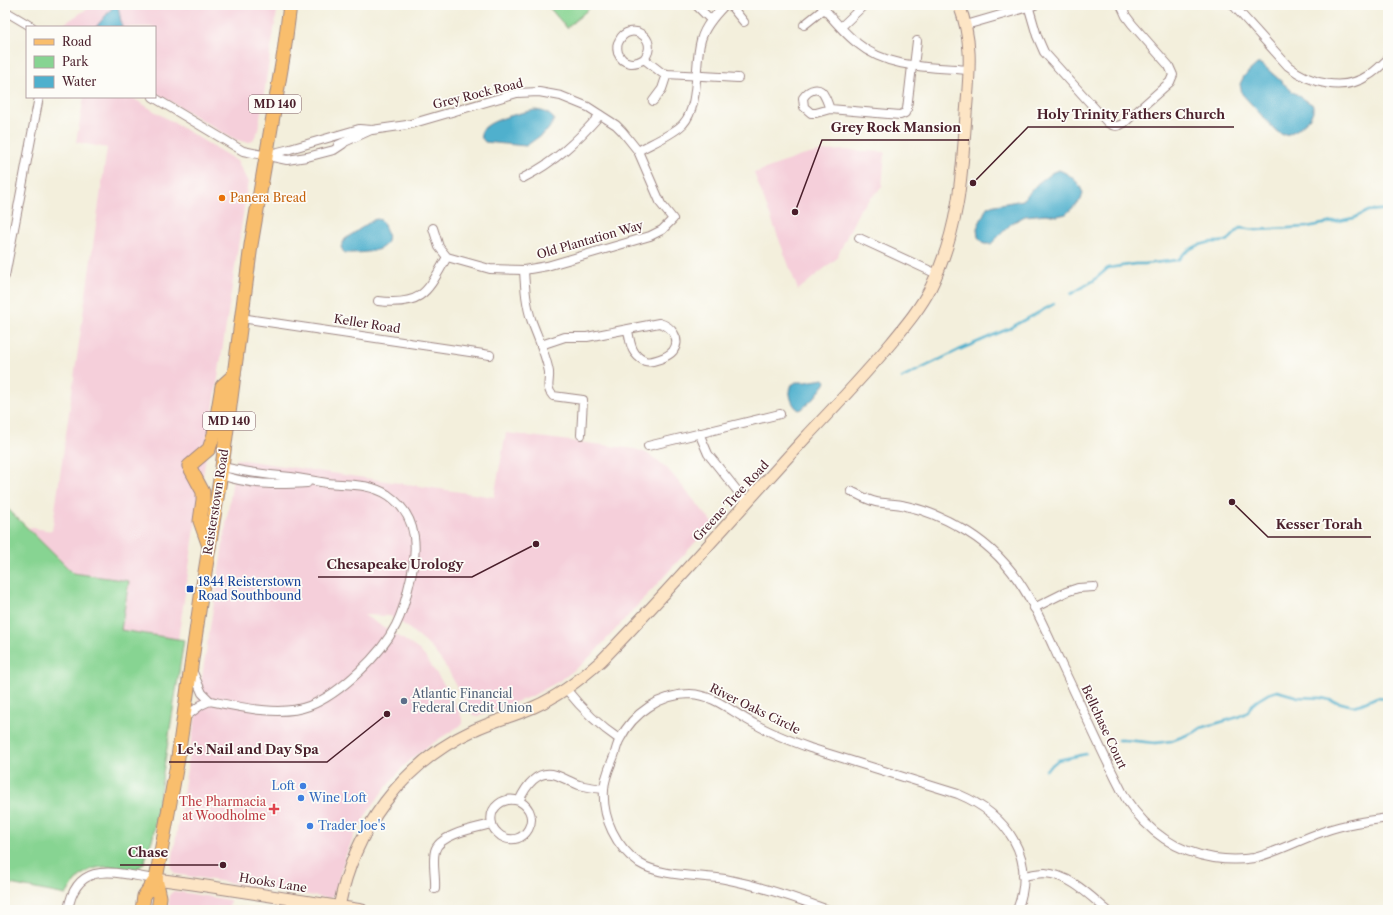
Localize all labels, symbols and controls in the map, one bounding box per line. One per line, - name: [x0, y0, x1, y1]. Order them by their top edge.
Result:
- legend: [26, 26, 156, 98]
- text: Road: [62, 34, 92, 49]
- text: Park: [62, 54, 89, 69]
- text: Water: [61, 74, 96, 89]
- street label: Grey Rock Road: [431, 75, 525, 112]
- road number: MD 140: [249, 95, 301, 113]
- callout: Holy Trinity Fathers Church: [1028, 102, 1234, 127]
- text: Holy Trinity Fathers Church: [1037, 106, 1225, 122]
- callout: Grey Rock Mansion: [822, 115, 969, 140]
- text: Grey Rock Mansion: [831, 119, 961, 135]
- place label: Panera Bread: [230, 190, 307, 205]
- marker: Panera Bread: [217, 193, 227, 203]
- street label: Old Plantation Way: [535, 217, 645, 262]
- street label: Keller Road: [333, 311, 402, 336]
- road number: MD 140: [203, 412, 255, 430]
- street label: Reisterstown Road: [200, 447, 231, 556]
- street label: Greene Tree Road: [689, 457, 772, 544]
- callout: Kesser Torah: [1268, 512, 1371, 537]
- text: Kesser Torah: [1276, 516, 1362, 532]
- callout: Chesapeake Urology: [318, 552, 472, 577]
- text: Chesapeake Urology: [326, 556, 465, 572]
- place label: 1844 Reisterstown Road Southbound: [198, 574, 302, 603]
- marker: 1844 Reisterstown Road Southbound: [185, 584, 195, 594]
- street label: River Oaks Circle: [707, 680, 803, 737]
- street label: Bellchase Court: [1078, 682, 1131, 772]
- place label: Atlantic Financial Federal Credit Union: [411, 686, 533, 715]
- marker: Atlantic Financial Federal Credit Union: [399, 696, 409, 706]
- callout: Le's Nail and Day Spa: [169, 737, 327, 762]
- text: Le's Nail and Day Spa: [177, 741, 319, 757]
- place label: Loft: [272, 778, 296, 793]
- marker: Loft: [298, 781, 308, 791]
- place label: Wine Loft: [308, 790, 367, 805]
- marker: Wine Loft: [296, 793, 306, 803]
- place label: The Pharmacia at Woodholme: [179, 794, 267, 823]
- marker: The Pharmacia at Woodholme: [269, 804, 279, 814]
- place label: Trader Joe's: [318, 818, 385, 833]
- marker: Trader Joe's: [305, 821, 315, 831]
- callout: Chase: [120, 840, 176, 865]
- text: Chase: [128, 844, 169, 860]
- street label: Hooks Lane: [238, 870, 308, 895]

